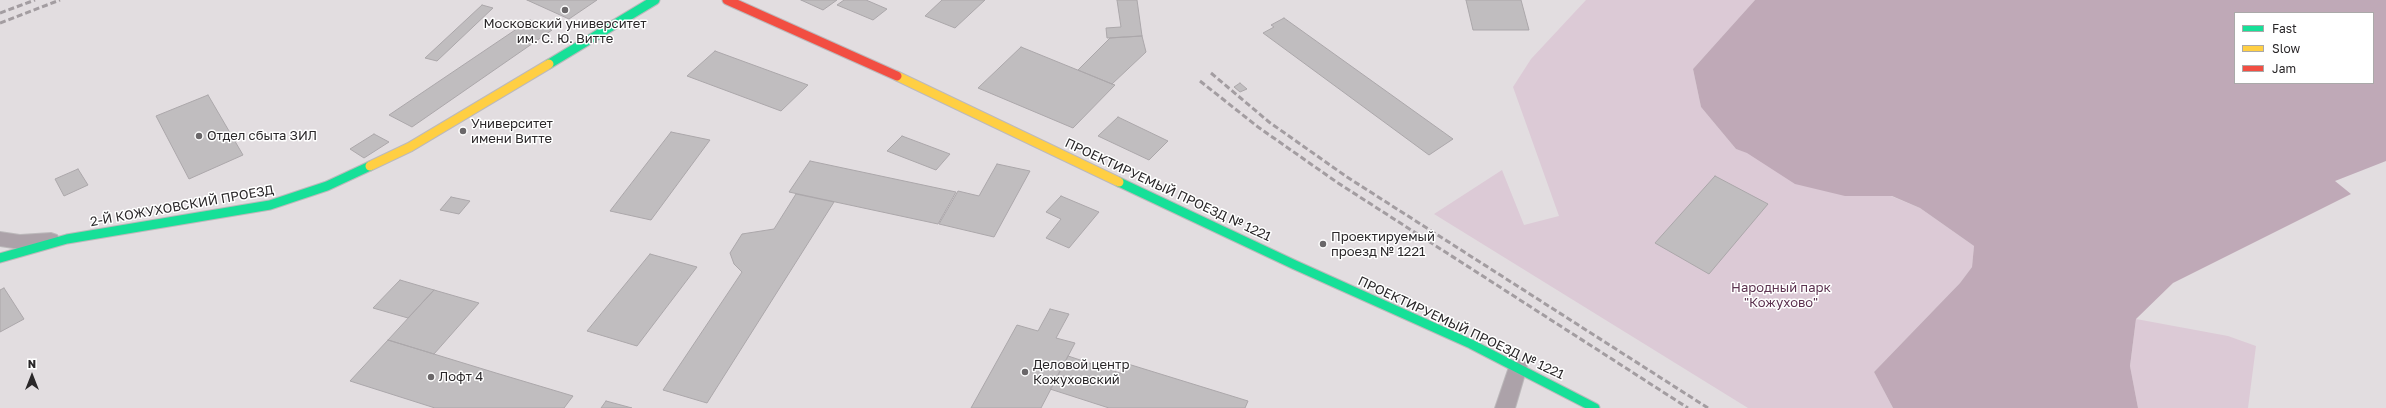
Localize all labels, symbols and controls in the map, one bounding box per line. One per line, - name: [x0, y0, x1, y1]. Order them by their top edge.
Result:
- marker: Московский университет им. С. Ю. Витте: [560, 5, 570, 15]
- legend: [2234, 12, 2374, 84]
- place label: Московский университет им. С. Ю. Витте: [483, 16, 647, 47]
- text: Fast: [2272, 21, 2297, 36]
- text: Slow: [2272, 41, 2300, 56]
- text: Jam: [2272, 61, 2296, 76]
- place label: Университет имени Витте: [471, 116, 553, 147]
- marker: Университет имени Витте: [458, 126, 468, 136]
- place label: Отдел сбыта ЗИЛ: [207, 128, 317, 144]
- marker: Отдел сбыта ЗИЛ: [194, 131, 204, 141]
- street label: ПРОЕКТИРУЕМЫЙ ПРОЕЗД № 1221: [1062, 135, 1274, 245]
- street label: 2-Й КОЖУХОВСКИЙ ПРОЕЗД: [89, 182, 275, 230]
- place label: Проектируемый проезд № 1221: [1331, 229, 1435, 260]
- marker: Проектируемый проезд № 1221: [1318, 239, 1328, 249]
- street label: ПРОЕКТИРУЕМЫЙ ПРОЕЗД № 1221: [1355, 273, 1567, 383]
- park label: Народный парк "Кожухово": [1731, 280, 1831, 311]
- north arrow: [12, 356, 52, 396]
- text: N: [28, 357, 36, 370]
- place label: Деловой центр Кожуховский: [1033, 357, 1129, 388]
- marker: Деловой центр Кожуховский: [1020, 367, 1030, 377]
- place label: Лофт 4: [439, 369, 483, 385]
- marker: Лофт 4: [426, 372, 436, 382]

